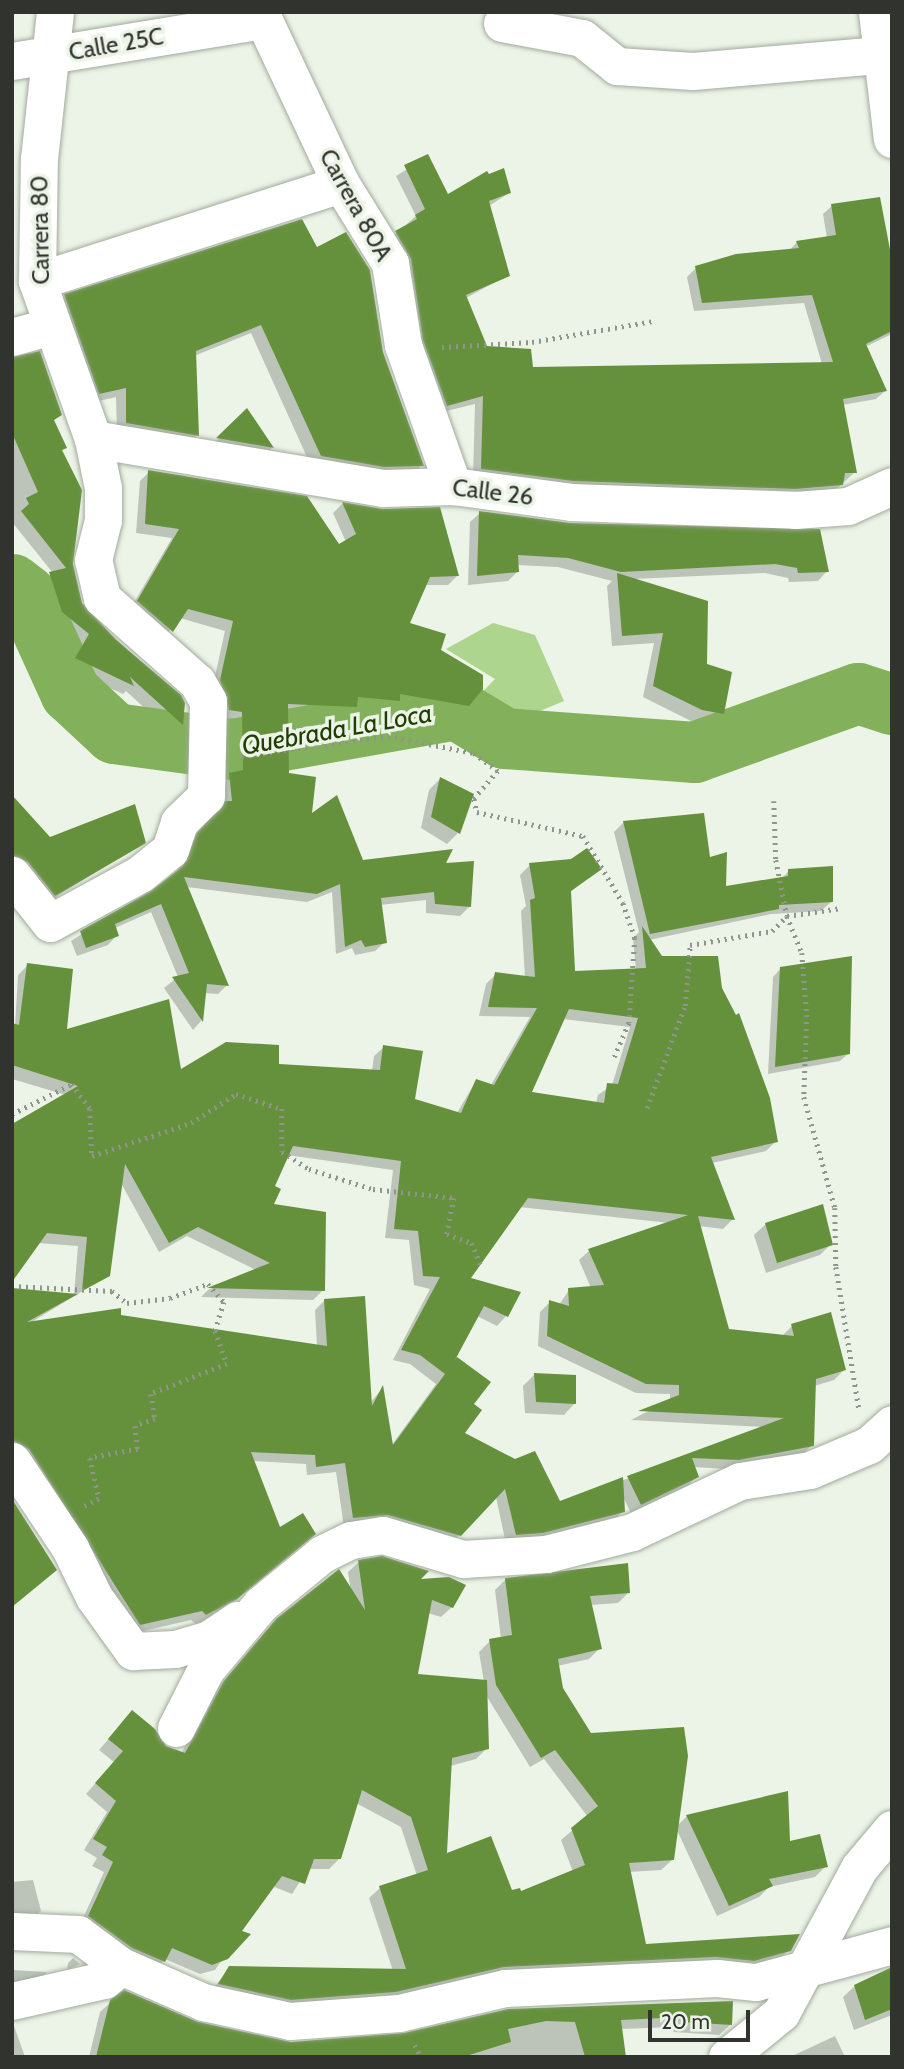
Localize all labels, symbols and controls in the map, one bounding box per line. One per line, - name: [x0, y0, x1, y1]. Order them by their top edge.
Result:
- street label: Calle 25C: [66, 22, 166, 66]
- street label: Carrera 80A: [313, 144, 399, 266]
- street label: Carrera 80: [25, 175, 55, 285]
- street label: Calle 26: [451, 473, 535, 511]
- water label: Quebrada La Loca: [239, 698, 435, 762]
- scale bar: [652, 1996, 754, 2040]
- text: 20 m: [661, 2009, 710, 2034]

